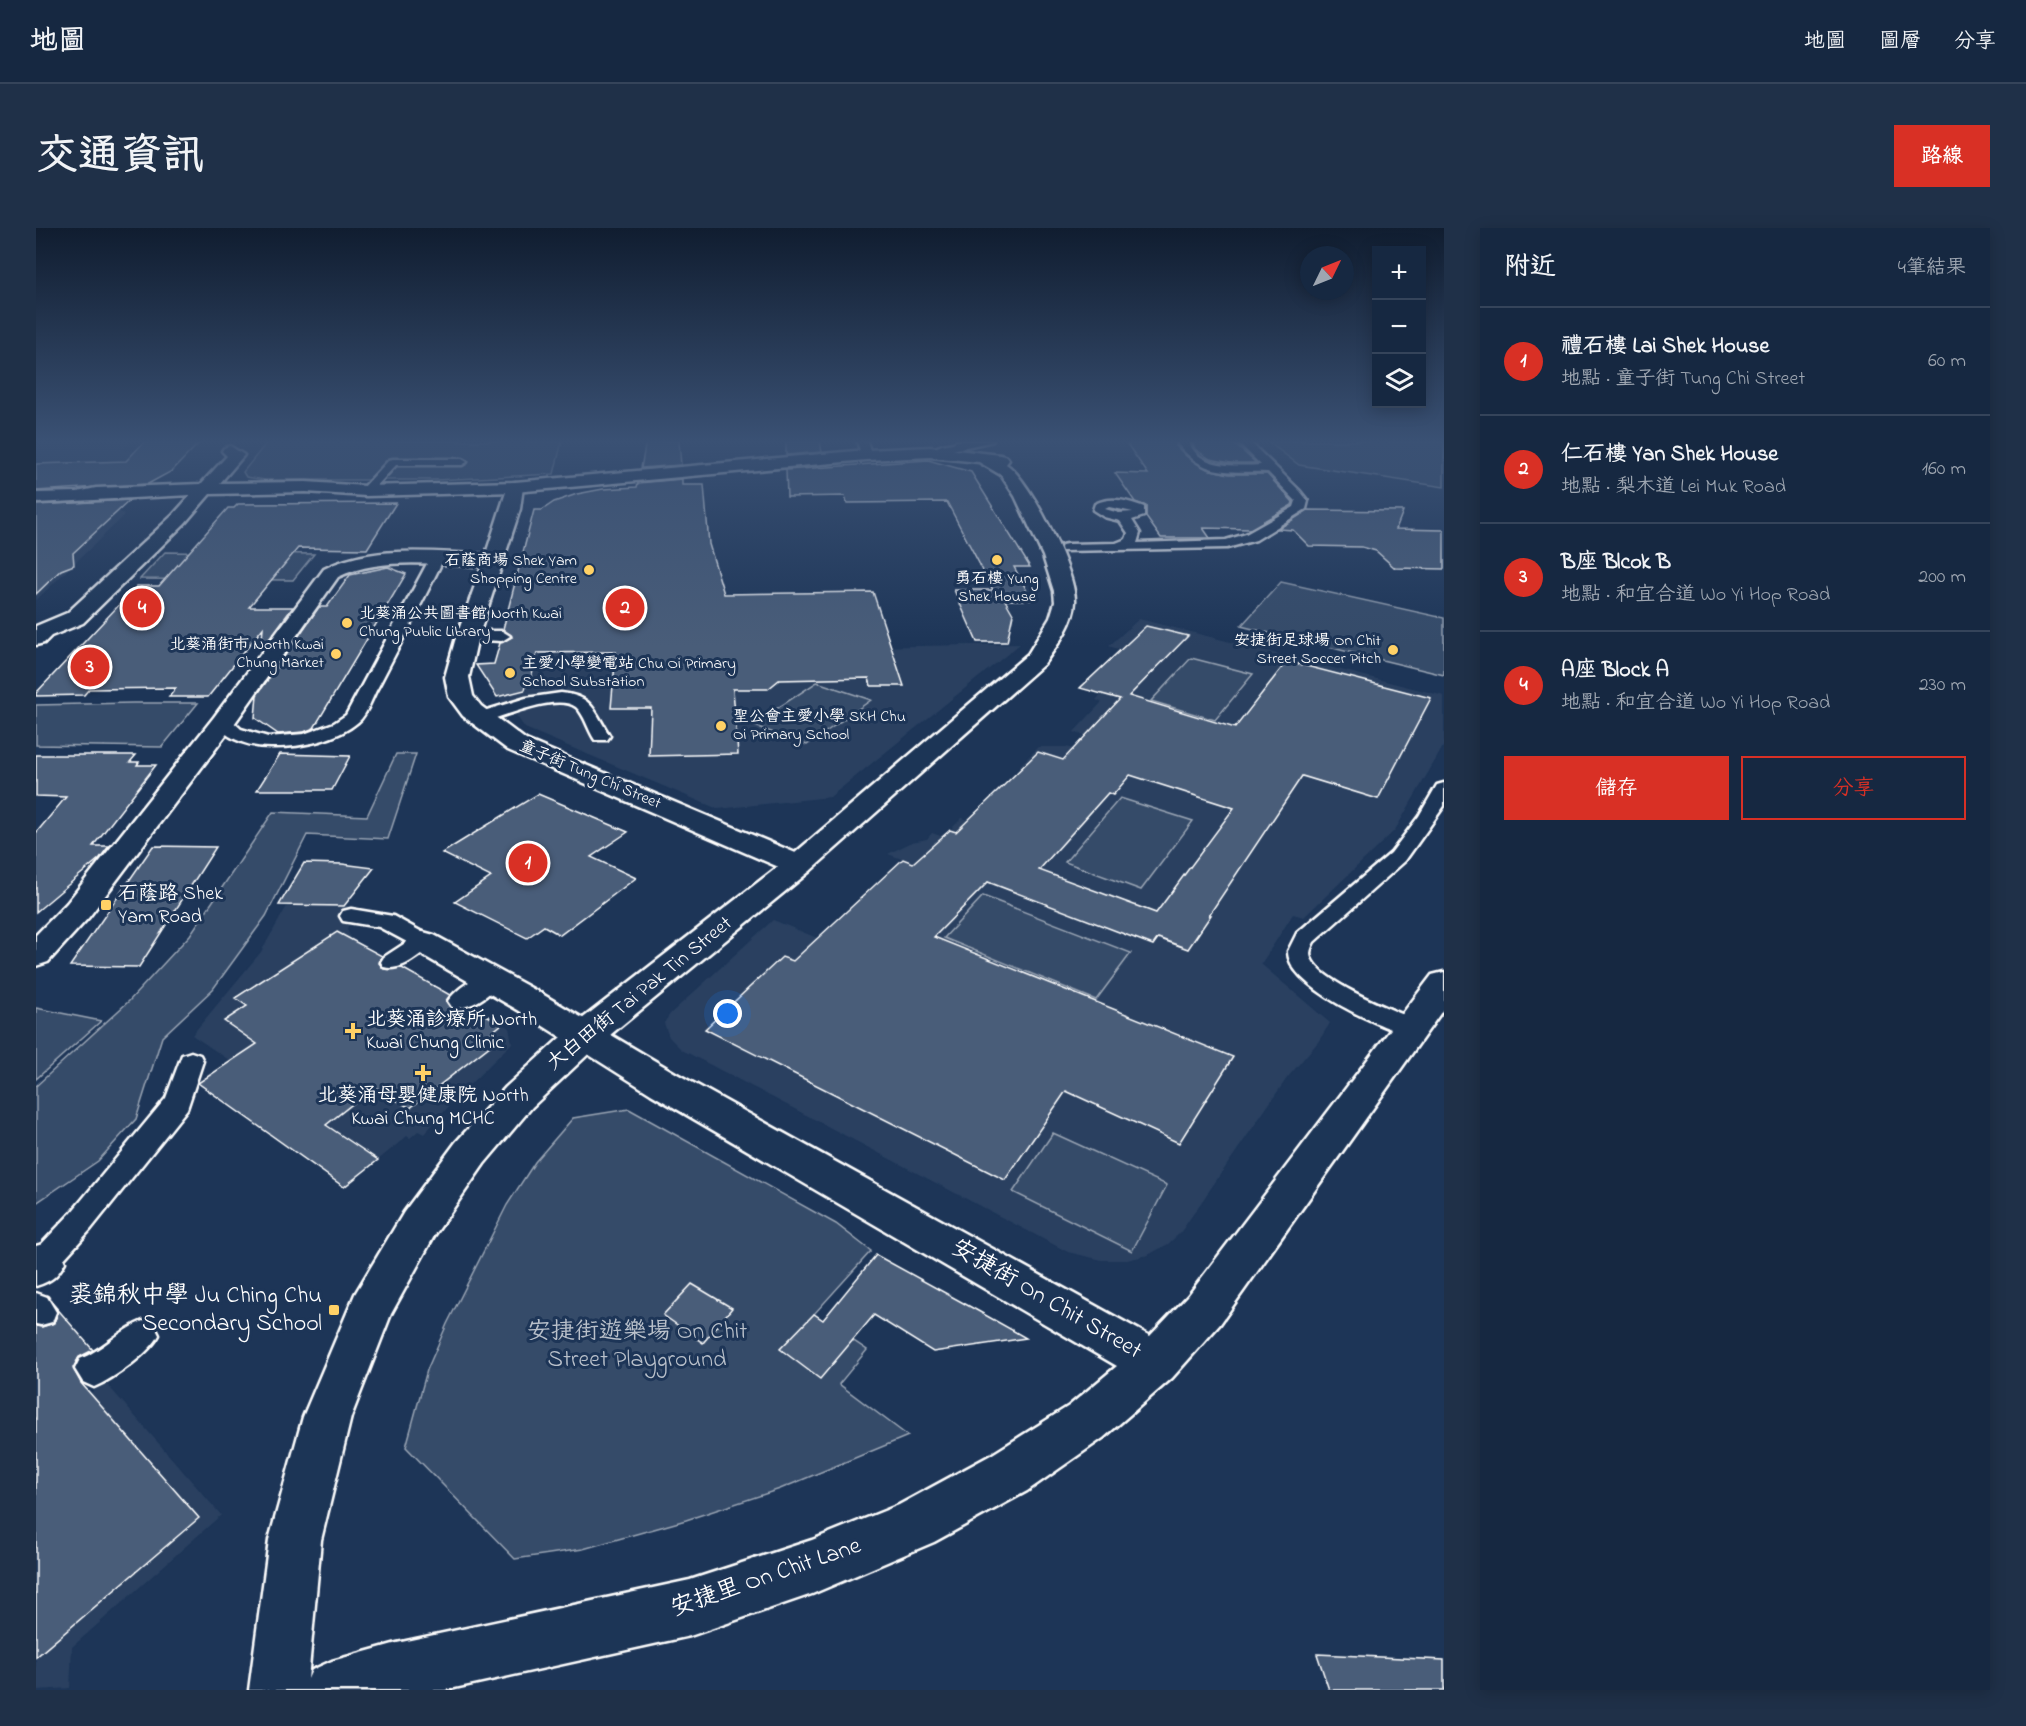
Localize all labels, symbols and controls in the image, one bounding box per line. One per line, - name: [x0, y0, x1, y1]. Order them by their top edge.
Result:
- text: 地圖: [30, 22, 86, 63]
- text: 地圖: [1804, 27, 1846, 57]
- text: 圖層: [1879, 27, 1921, 57]
- text: 分享: [1954, 27, 1996, 57]
- button: 路線: [1894, 125, 1990, 187]
- text: 交通資訊: [36, 127, 204, 188]
- north arrow: [1300, 246, 1354, 300]
- map controls: [1372, 246, 1426, 408]
- button: +: [1372, 246, 1426, 300]
- text: 附近: [1504, 249, 1556, 287]
- text: 4筆結果: [1898, 254, 1966, 283]
- button: −: [1372, 300, 1426, 354]
- text: 禮石樓 Lai Shek House: [1561, 331, 1769, 363]
- text: 1: [1520, 347, 1527, 376]
- text: 60 m: [1928, 347, 1966, 376]
- button: layers: [1372, 354, 1426, 408]
- text: 地點 · 童子街 Tung Chi Street: [1561, 365, 1805, 394]
- text: 仁石樓 Yan Shek House: [1561, 439, 1778, 471]
- text: 2: [1519, 455, 1528, 484]
- text: 160 m: [1922, 455, 1966, 484]
- text: 地點 · 梨木道 Lei Muk Road: [1561, 473, 1786, 502]
- text: B座 Blcok B: [1561, 547, 1671, 579]
- place label: 石蔭商場 Shek Yam Shopping Centre: [445, 549, 578, 591]
- marker: 勇石樓 Yung Shek House: [990, 553, 1004, 567]
- marker: 石蔭商場 Shek Yam Shopping Centre: [582, 563, 596, 577]
- text: 3: [1519, 563, 1528, 592]
- text: 200 m: [1918, 563, 1966, 592]
- place label: 勇石樓 Yung Shek House: [955, 567, 1039, 609]
- text: 地點 · 和宜合道 Wo Yi Hop Road: [1561, 581, 1830, 610]
- pin: 4: [122, 586, 162, 631]
- pin: 2: [606, 586, 644, 631]
- place label: 北葵涌公共圖書館 North Kwai Chung Public Library: [359, 602, 562, 644]
- marker: 北葵涌公共圖書館 North Kwai Chung Public Library: [340, 616, 354, 630]
- place label: 安捷街足球場 On Chit Street Soccer Pitch: [1234, 629, 1382, 671]
- place label: 北葵涌街市 North Kwai Chung Market: [169, 633, 325, 675]
- marker: 安捷街足球場 On Chit Street Soccer Pitch: [1386, 643, 1400, 657]
- pin: 3: [70, 644, 110, 690]
- marker: 北葵涌街市 North Kwai Chung Market: [329, 647, 343, 661]
- place label: 主愛小學變電站 Chu Oi Primary School Substation: [522, 652, 736, 694]
- text: A座 Block A: [1561, 655, 1669, 687]
- marker: 主愛小學變電站 Chu Oi Primary School Substation: [503, 666, 517, 680]
- text: 4: [1519, 671, 1528, 700]
- text: 230 m: [1919, 671, 1966, 700]
- text: 地點 · 和宜合道 Wo Yi Hop Road: [1561, 689, 1830, 718]
- place label: 聖公會主愛小學 SKH Chu Oi Primary School: [733, 705, 906, 747]
- marker: 聖公會主愛小學 SKH Chu Oi Primary School: [714, 719, 728, 733]
- street label: 童子街 Tung Chi Street: [515, 734, 665, 816]
- button: 儲存: [1504, 756, 1729, 820]
- button: 分享: [1741, 756, 1966, 820]
- pin: 1: [508, 840, 548, 886]
- place label: 石蔭路 Shek Yam Road: [118, 880, 223, 932]
- marker: 石蔭路 Shek Yam Road: [99, 898, 113, 912]
- street label: 大白田街 Tai Pak Tin Street: [541, 910, 739, 1078]
- your location: [713, 999, 742, 1028]
- place label: 北葵涌診療所 North Kwai Chung Clinic: [366, 1006, 537, 1059]
- marker: 北葵涌診療所 North Kwai Chung Clinic: [344, 1022, 362, 1040]
- marker: 北葵涌母嬰健康院 North Kwai Chung MCHC: [414, 1064, 432, 1082]
- place label: 北葵涌母嬰健康院 North Kwai Chung MCHC: [317, 1082, 529, 1135]
- street label: 安捷街 On Chit Street: [944, 1231, 1148, 1369]
- place label: 裘錦秋中學 Ju Ching Chu Secondary School: [69, 1279, 322, 1343]
- marker: 裘錦秋中學 Ju Ching Chu Secondary School: [327, 1303, 341, 1317]
- park label: 安捷街遊樂場 On Chit Street Playground: [527, 1315, 747, 1379]
- street label: 安捷里 On Chit Lane: [666, 1529, 866, 1627]

